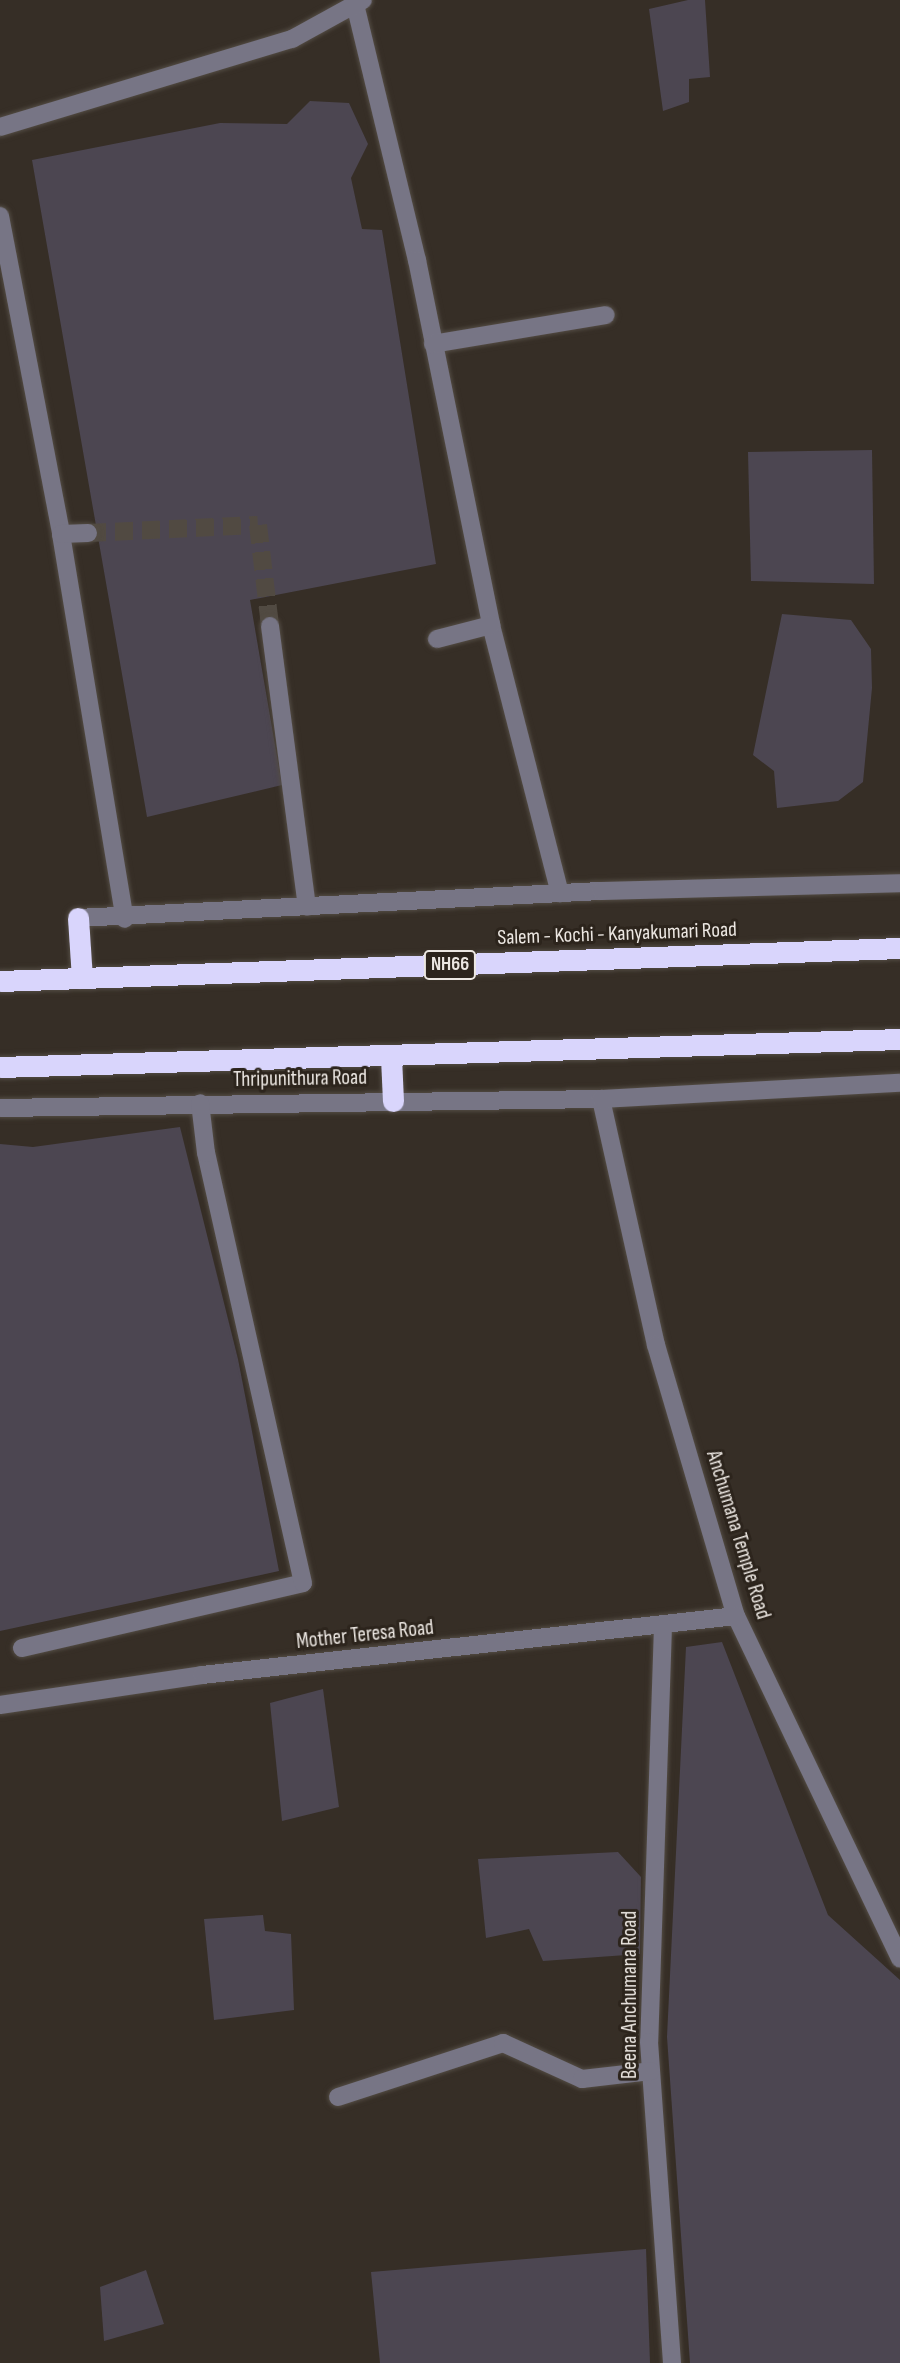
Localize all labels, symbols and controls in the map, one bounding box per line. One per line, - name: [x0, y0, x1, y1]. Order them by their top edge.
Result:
- street label: Salem - Kochi - Kanyakumari Road: [497, 917, 737, 951]
- road number: NH66: [424, 950, 476, 981]
- street label: Thripunithura Road: [233, 1065, 367, 1093]
- street label: Anchumana Temple Road: [700, 1448, 776, 1622]
- street label: Mother Teresa Road: [295, 1615, 435, 1655]
- street label: Beena Anchumana Road: [617, 1911, 643, 2079]

